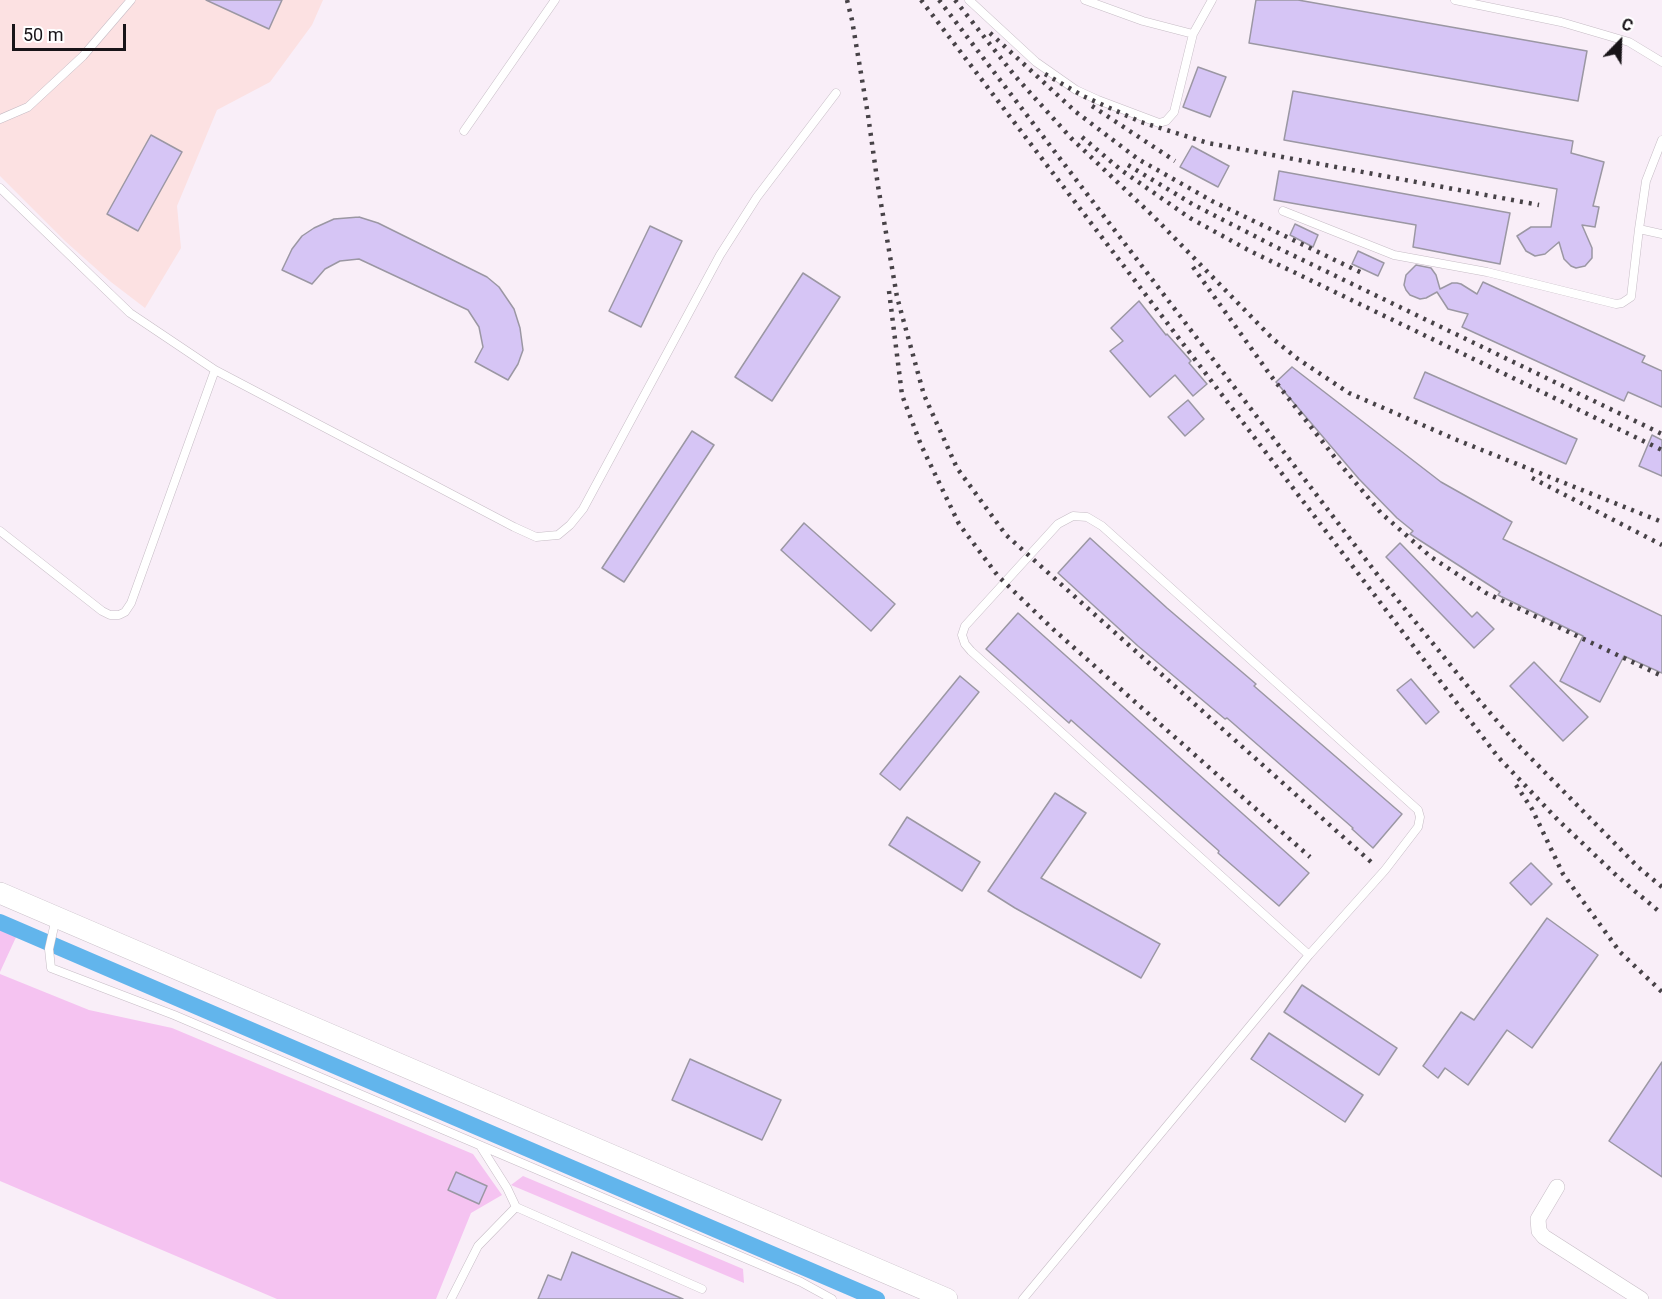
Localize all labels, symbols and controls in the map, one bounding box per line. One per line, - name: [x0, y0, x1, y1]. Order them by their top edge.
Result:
- scale bar: [15, 12, 129, 50]
- north arrow: [1590, 12, 1650, 72]
- text: С: [1619, 14, 1636, 36]
- text: 50 m: [23, 24, 63, 45]

